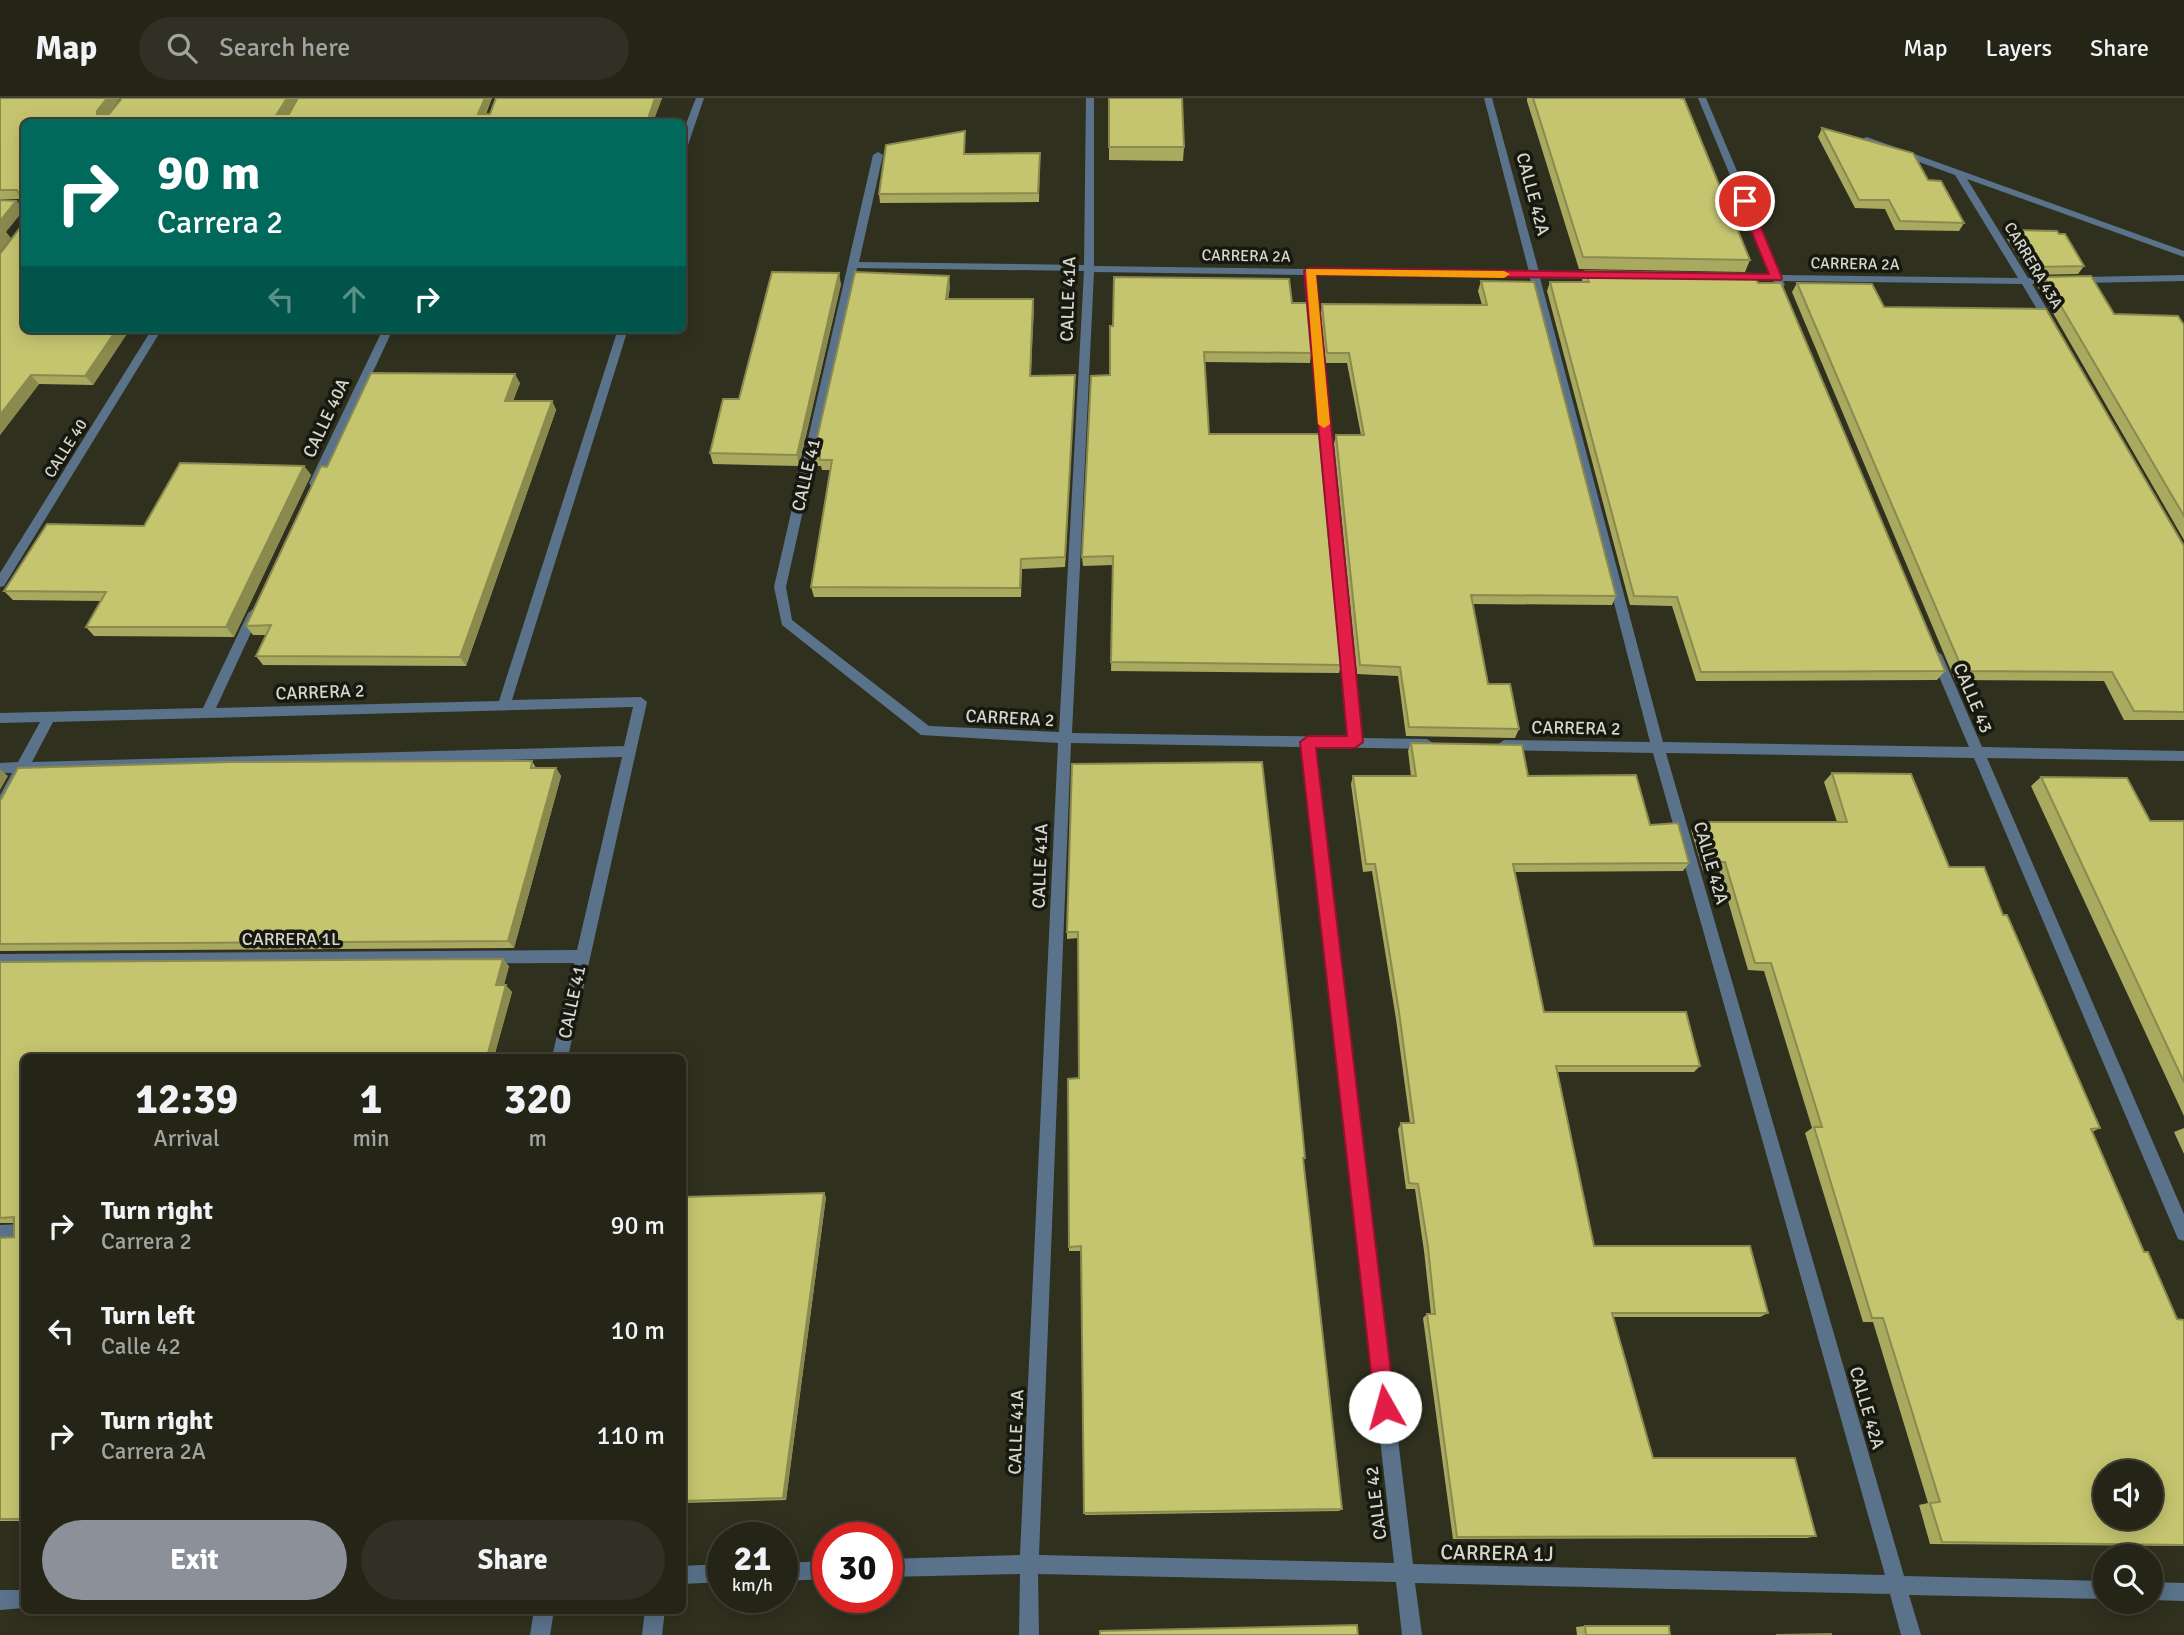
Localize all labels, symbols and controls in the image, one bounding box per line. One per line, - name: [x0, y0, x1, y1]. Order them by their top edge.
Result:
- search box: [139, 17, 629, 80]
- text: Map: [35, 28, 97, 69]
- icon: search: [163, 29, 201, 67]
- text: Search here: [219, 32, 350, 64]
- text: Map: [1903, 33, 1948, 63]
- text: Layers: [1986, 33, 2052, 63]
- text: Share: [2090, 33, 2149, 63]
- text: 90 m: [157, 143, 260, 203]
- icon: right: [42, 147, 133, 238]
- street label: CALLE 42A: [1511, 150, 1555, 238]
- pin: [1715, 171, 1775, 231]
- icon: arrive: [1726, 182, 1764, 220]
- text: Carrera 2: [157, 203, 283, 242]
- street label: CARRERA 43A: [1999, 218, 2067, 313]
- street label: CARRERA 2A: [1201, 245, 1291, 267]
- street label: CARRERA 2A: [1810, 253, 1900, 275]
- street label: CALLE 41A: [1056, 256, 1080, 342]
- icon: left: [262, 280, 300, 318]
- icon: ahead: [335, 280, 373, 318]
- icon: right: [408, 280, 446, 318]
- street label: CALLE 40A: [298, 375, 354, 461]
- street label: CALLE 40: [40, 415, 92, 482]
- street label: CALLE 41: [787, 437, 825, 513]
- street label: CALLE 43: [1948, 660, 1998, 736]
- street label: CARRERA 2: [275, 679, 365, 705]
- street label: CARRERA 2: [965, 705, 1055, 731]
- street label: CARRERA 2: [1531, 716, 1621, 740]
- street label: CALLE 42A: [1689, 819, 1733, 907]
- street label: CALLE 41A: [1028, 823, 1052, 909]
- street label: CARRERA 1L: [242, 928, 340, 950]
- street label: CALLE 41: [554, 964, 590, 1040]
- text: 12:39: [135, 1074, 238, 1125]
- text: 1: [360, 1074, 382, 1125]
- text: 320: [504, 1074, 572, 1125]
- text: Arrival: [154, 1124, 220, 1153]
- text: min: [352, 1124, 390, 1153]
- text: m: [529, 1124, 547, 1153]
- text: Turn right: [101, 1195, 213, 1227]
- icon: right: [42, 1207, 80, 1245]
- text: 90 m: [610, 1210, 665, 1242]
- text: Carrera 2: [101, 1227, 192, 1256]
- text: Turn left: [101, 1300, 195, 1332]
- icon: left: [42, 1312, 80, 1350]
- text: 10 m: [610, 1315, 665, 1347]
- text: Calle 42: [101, 1332, 181, 1361]
- street label: CALLE 42A: [1845, 1364, 1889, 1452]
- position arrow: [1348, 1370, 1422, 1444]
- street label: CALLE 41A: [1004, 1389, 1028, 1475]
- text: Turn right: [101, 1405, 213, 1437]
- icon: right: [42, 1417, 80, 1455]
- text: 110 m: [596, 1420, 665, 1452]
- text: Carrera 2A: [101, 1437, 206, 1466]
- map controls: [2093, 1460, 2163, 1614]
- button: sound: [2093, 1460, 2163, 1530]
- street label: CALLE 42: [1361, 1465, 1391, 1541]
- button: Exit: [42, 1520, 347, 1600]
- button: Share: [361, 1520, 665, 1600]
- speed limit sign: 30: [812, 1522, 903, 1613]
- text: 21: [734, 1537, 771, 1580]
- street label: CARRERA 1J: [1440, 1539, 1554, 1567]
- button: search: [2093, 1544, 2163, 1614]
- text: km/h: [732, 1574, 773, 1596]

